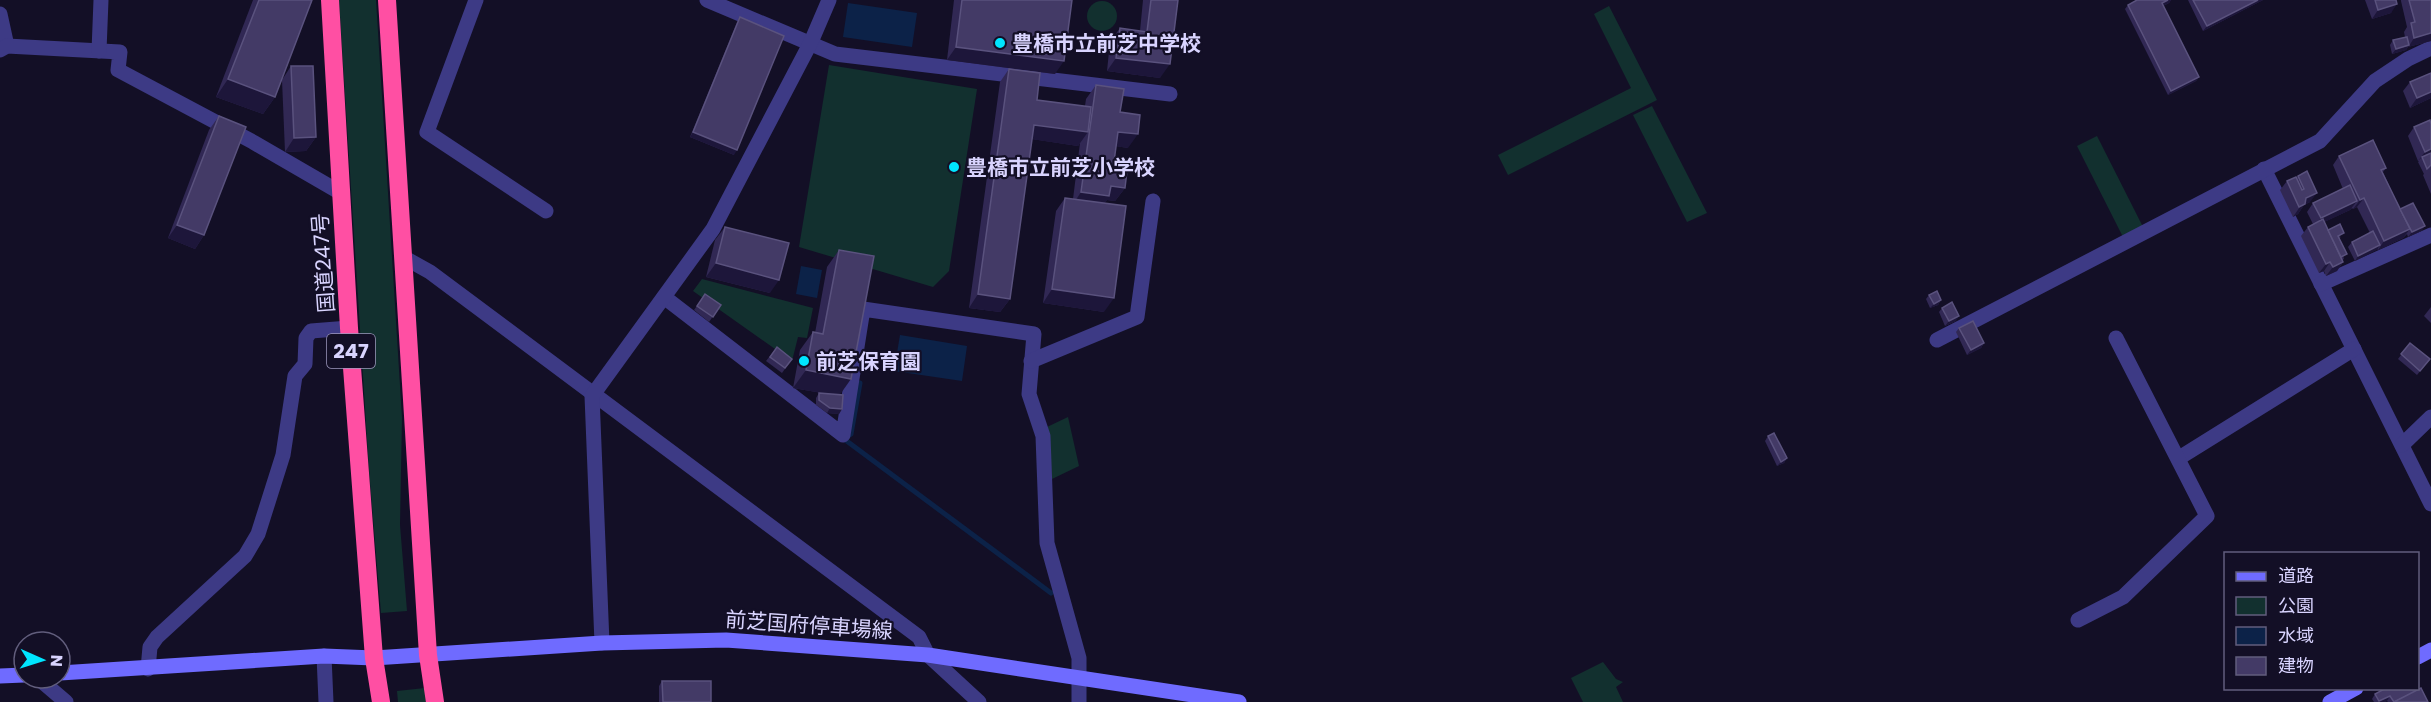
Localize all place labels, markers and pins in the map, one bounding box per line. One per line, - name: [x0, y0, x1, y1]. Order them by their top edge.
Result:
- place label: 豊橋市立前芝中学校: [1012, 29, 1201, 58]
- marker: 豊橋市立前芝中学校: [993, 36, 1007, 50]
- place label: 豊橋市立前芝小学校: [966, 153, 1155, 182]
- marker: 豊橋市立前芝小学校: [947, 160, 961, 174]
- place label: 前芝保育園: [816, 347, 921, 376]
- marker: 前芝保育園: [797, 354, 811, 368]

